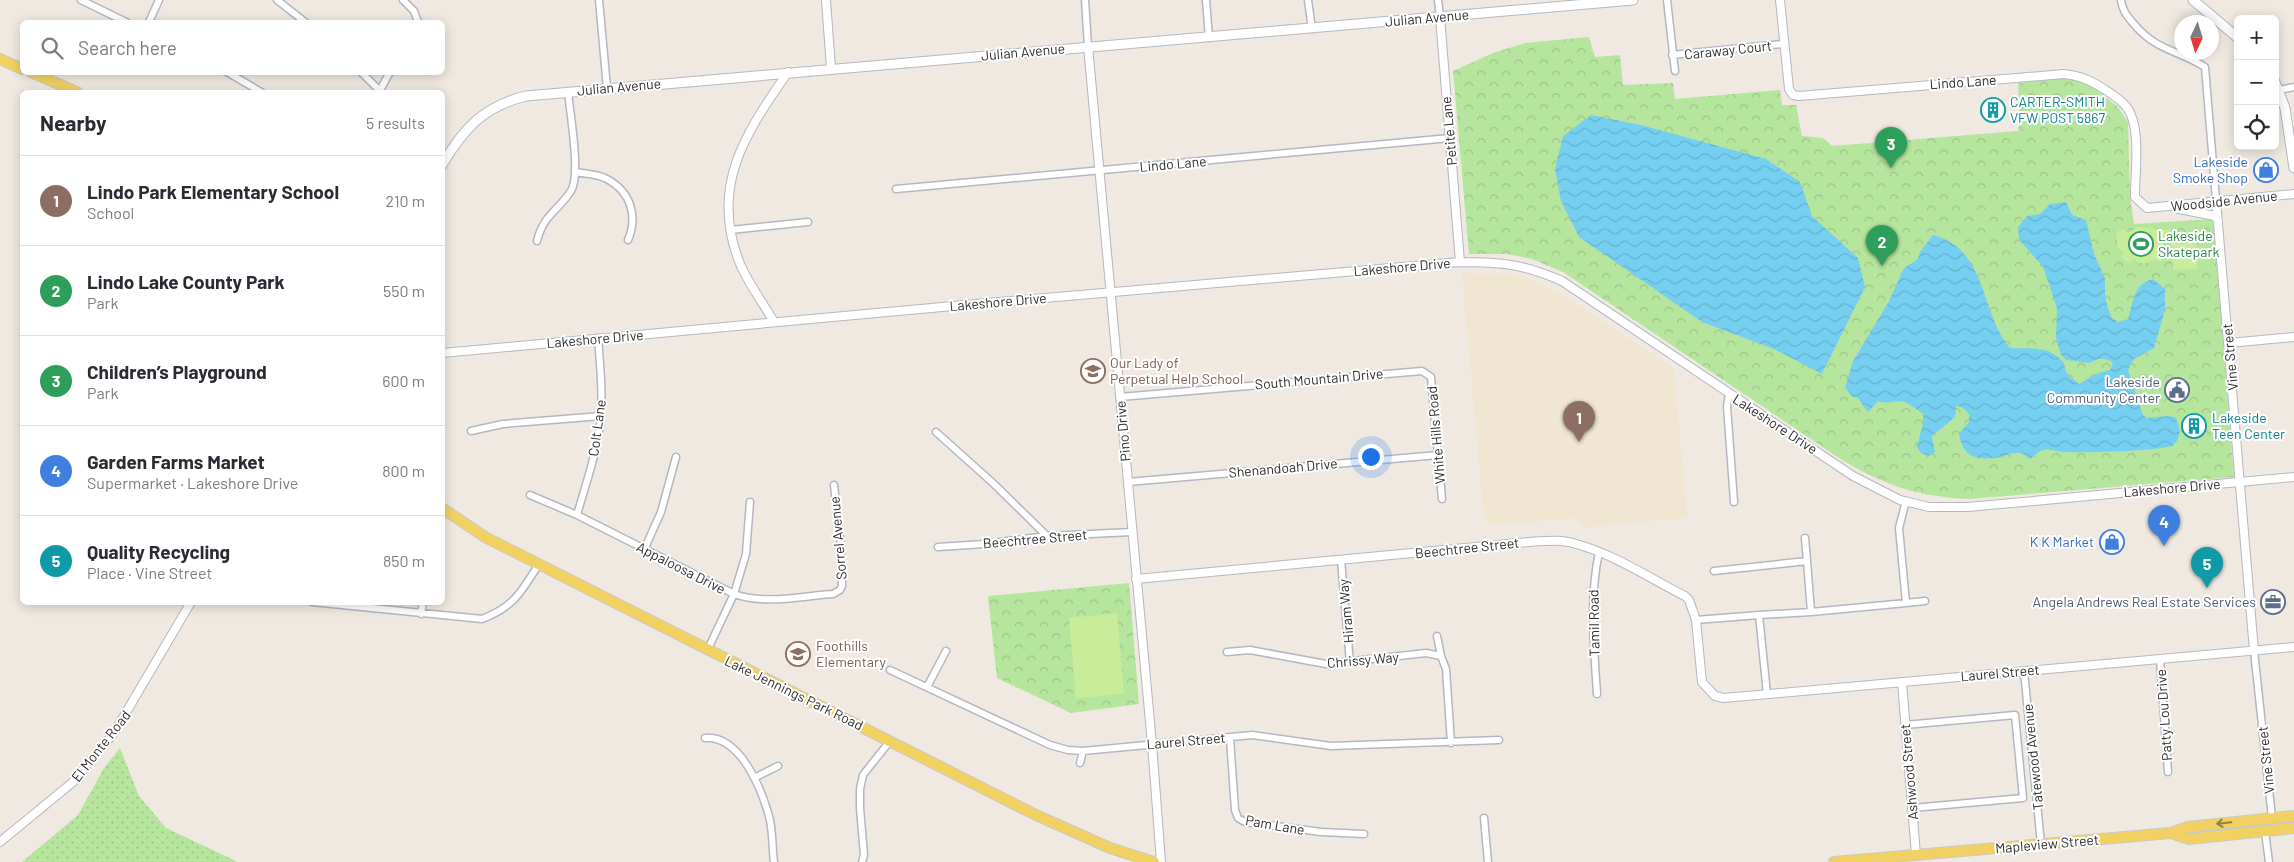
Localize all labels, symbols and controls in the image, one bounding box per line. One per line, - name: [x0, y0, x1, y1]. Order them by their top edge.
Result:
- street label: Julian Avenue: [1384, 5, 1470, 30]
- north arrow: [2174, 15, 2219, 60]
- map controls: [2234, 15, 2279, 150]
- button: +: [2234, 15, 2279, 60]
- search box: [20, 20, 445, 75]
- icon: search: [38, 34, 66, 62]
- text: Search here: [78, 36, 177, 59]
- street label: Caraway Court: [1683, 36, 1773, 63]
- street label: Julian Avenue: [980, 39, 1066, 64]
- button: −: [2234, 60, 2279, 105]
- street label: Lindo Lane: [1929, 71, 1997, 92]
- street label: Julian Avenue: [576, 74, 662, 99]
- place label: CARTER-SMITH VFW POST 5867: [2010, 93, 2105, 126]
- street label: Petite Lane: [1437, 96, 1460, 166]
- building icon: CARTER-SMITH VFW POST 5867: [1980, 97, 2006, 123]
- button: locate: [2234, 105, 2279, 150]
- text: Nearby: [40, 110, 106, 135]
- text: 5 results: [366, 113, 425, 132]
- pin: 3: [1875, 127, 1907, 168]
- street label: Lindo Lane: [1139, 152, 1207, 175]
- place label: Lakeside Smoke Shop: [2173, 153, 2248, 186]
- shop icon: Lakeside Smoke Shop: [2253, 157, 2279, 183]
- text: Lindo Park Elementary School: [87, 180, 339, 203]
- street label: Woodside Avenue: [2170, 186, 2278, 215]
- text: 1: [53, 191, 59, 210]
- text: 210 m: [386, 191, 425, 210]
- text: School: [87, 203, 134, 222]
- pin: 2: [1866, 225, 1898, 266]
- place label: Lakeside Skatepark: [2158, 227, 2220, 260]
- sports icon: Lakeside Skatepark: [2128, 231, 2154, 257]
- street label: Lakeshore Drive: [1353, 254, 1451, 279]
- text: Lindo Lake County Park: [87, 270, 285, 293]
- text: 2: [52, 281, 60, 300]
- text: 550 m: [383, 281, 425, 300]
- street label: Lakeshore Drive: [949, 289, 1047, 314]
- text: Park: [87, 293, 118, 312]
- street label: Vine Street: [2218, 323, 2241, 392]
- street label: Lakeshore Drive: [546, 326, 644, 351]
- place label: Our Lady of Perpetual Help School: [1110, 354, 1243, 387]
- school or university icon: Our Lady of Perpetual Help School: [1080, 358, 1106, 384]
- text: Children’s Playground: [87, 360, 267, 383]
- street label: South Mountain Drive: [1254, 364, 1384, 393]
- text: 3: [52, 371, 60, 390]
- text: 600 m: [382, 371, 425, 390]
- place label: Lakeside Community Center: [2047, 373, 2160, 406]
- public building icon: Lakeside Community Center: [2164, 377, 2190, 403]
- text: Park: [87, 383, 118, 402]
- street label: White Hills Road: [1423, 385, 1448, 485]
- street label: Lakeshore Drive: [1730, 390, 1821, 457]
- street label: Colt Lane: [584, 398, 609, 457]
- street label: Pino Drive: [1111, 400, 1134, 462]
- pin: 1: [1563, 401, 1595, 442]
- place label: Lakeside Teen Center: [2212, 409, 2285, 442]
- building icon: Lakeside Teen Center: [2181, 413, 2207, 439]
- your location: [1358, 444, 1384, 470]
- text: Garden Farms Market: [87, 450, 265, 473]
- street label: Shenandoah Drive: [1228, 454, 1338, 481]
- text: 4: [51, 461, 61, 480]
- text: 800 m: [382, 461, 425, 480]
- text: Supermarket · Lakeshore Drive: [87, 473, 298, 492]
- street label: Lakeshore Drive: [2123, 475, 2221, 500]
- street label: Sorrel Avenue: [825, 496, 850, 581]
- pin: 4: [2148, 505, 2180, 546]
- street label: Beechtree Street: [982, 525, 1088, 552]
- shop icon: K K Market: [2099, 529, 2125, 555]
- place label: K K Market: [2030, 533, 2094, 550]
- street label: Beechtree Street: [1414, 534, 1520, 561]
- street label: Appaloosa Drive: [634, 538, 729, 597]
- text: Quality Recycling: [87, 540, 230, 563]
- pin: 5: [2191, 547, 2223, 588]
- text: 5: [52, 551, 60, 570]
- text: 850 m: [383, 551, 425, 570]
- text: Place · Vine Street: [87, 563, 212, 582]
- street label: Hiram Way: [1334, 578, 1357, 644]
- street label: Tamil Road: [1584, 589, 1603, 657]
- office icon: Angela Andrews Real Estate Services: [2260, 589, 2286, 615]
- place label: Angela Andrews Real Estate Services: [2032, 593, 2256, 610]
- place label: Foothills Elementary: [816, 637, 886, 670]
- school or university icon: Foothills Elementary: [785, 641, 811, 667]
- street label: Chrissy Way: [1326, 648, 1400, 671]
- street label: Lake Jennings Park Road: [722, 652, 866, 734]
- street label: Laurel Street: [1960, 661, 2040, 684]
- street label: Patty Lou Drive: [2152, 669, 2175, 761]
- street label: Tatewood Avenue: [2018, 703, 2047, 811]
- street label: El Monte Road: [68, 707, 134, 785]
- street label: Ashwood Street: [1896, 723, 1921, 821]
- street label: Vine Street: [2254, 725, 2277, 795]
- street label: Laurel Street: [1146, 729, 1226, 752]
- street label: Pam Lane: [1244, 811, 1306, 838]
- one-way arrow: [2216, 818, 2232, 828]
- street label: Mapleview Street: [1994, 831, 2100, 857]

